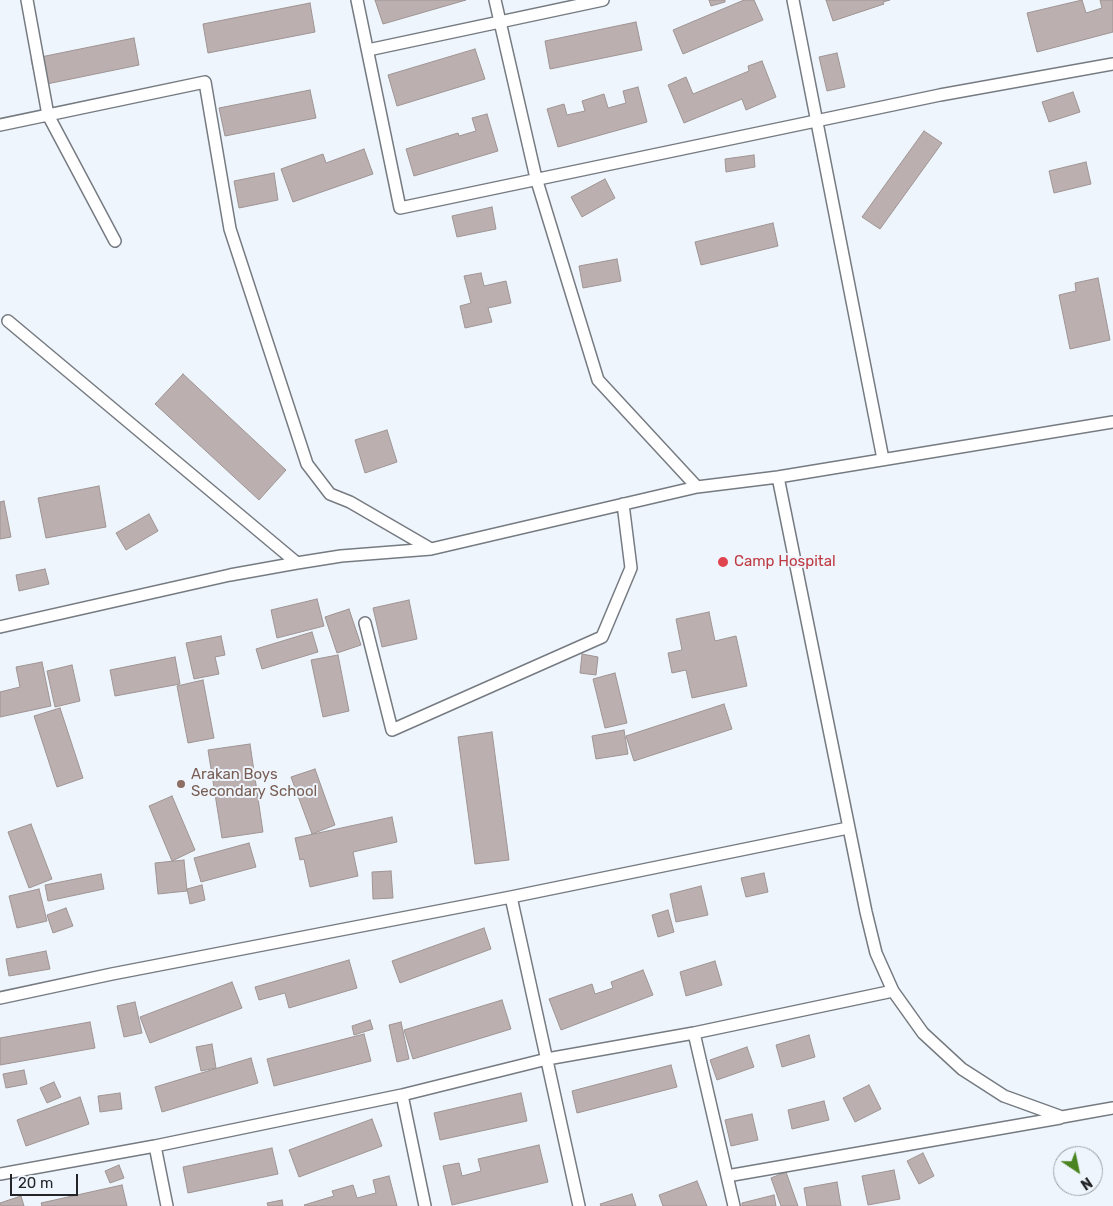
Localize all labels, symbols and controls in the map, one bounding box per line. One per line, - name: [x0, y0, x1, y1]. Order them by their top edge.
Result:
- place label: Camp Hospital: [734, 553, 836, 571]
- marker: Camp Hospital: [716, 555, 730, 569]
- place label: Arakan Boys Secondary School: [191, 766, 317, 801]
- marker: Arakan Boys Secondary School: [175, 778, 187, 790]
- north arrow: [1053, 1146, 1103, 1196]
- scale bar: [12, 1164, 80, 1196]
- text: N: [1077, 1173, 1095, 1193]
- text: 20 m: [18, 1174, 53, 1192]

